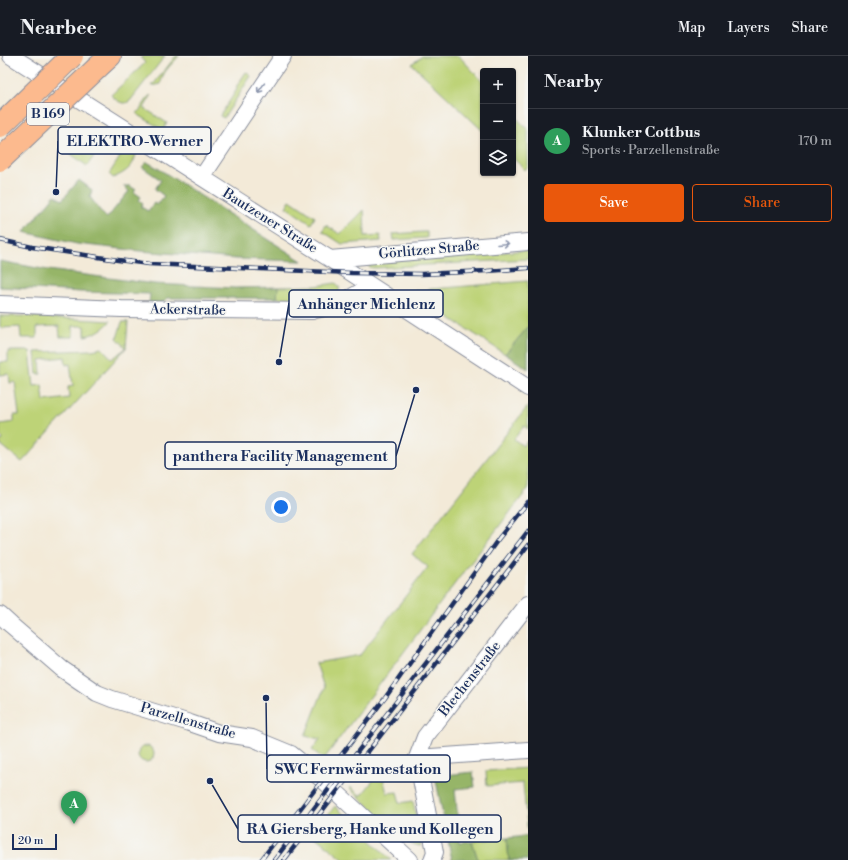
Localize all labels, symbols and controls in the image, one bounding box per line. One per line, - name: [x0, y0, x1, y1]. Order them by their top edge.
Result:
- text: Nearbee: [20, 16, 97, 40]
- text: Map: [678, 19, 705, 37]
- text: Layers: [727, 19, 770, 37]
- text: Share: [792, 19, 828, 37]
- map controls: [480, 68, 516, 176]
- button: +: [480, 68, 516, 104]
- text: Nearby: [544, 71, 603, 93]
- one-way arrow: [257, 82, 265, 93]
- road number: B 169: [27, 103, 69, 125]
- button: −: [480, 104, 516, 140]
- text: Klunker Cottbus: [582, 123, 700, 142]
- callout: ELEKTRO-Werner: [58, 127, 211, 154]
- text: ELEKTRO-Werner: [67, 132, 204, 151]
- text: A: [552, 133, 562, 149]
- text: 170 m: [798, 133, 832, 149]
- button: layers: [480, 140, 516, 176]
- text: Sports · Parzellenstraße: [582, 142, 720, 158]
- street label: Bautzener Straße: [218, 184, 321, 258]
- button: Save: [544, 184, 684, 222]
- button: Share: [692, 184, 832, 222]
- street label: Görlitzer Straße: [378, 237, 480, 263]
- one-way arrow: [496, 240, 509, 248]
- callout: Anhänger Michlenz: [289, 290, 443, 317]
- text: Anhänger Michlenz: [296, 295, 435, 314]
- street label: Ackerstraße: [149, 300, 226, 320]
- callout: panthera Facility Management: [165, 442, 396, 469]
- text: panthera Facility Management: [173, 447, 388, 466]
- your location: [271, 497, 291, 517]
- street label: Blechenstraße: [434, 638, 505, 721]
- street label: Parzellenstraße: [138, 699, 238, 743]
- callout: SWC Fernwärmestation: [267, 755, 450, 782]
- text: SWC Fernwärmestation: [275, 760, 442, 779]
- pin: A: [61, 791, 87, 824]
- callout: RA Giersberg, Hanke und Kollegen: [238, 815, 501, 842]
- text: RA Giersberg, Hanke und Kollegen: [247, 820, 494, 839]
- scale bar: [12, 832, 57, 851]
- text: 20 m: [18, 834, 43, 848]

